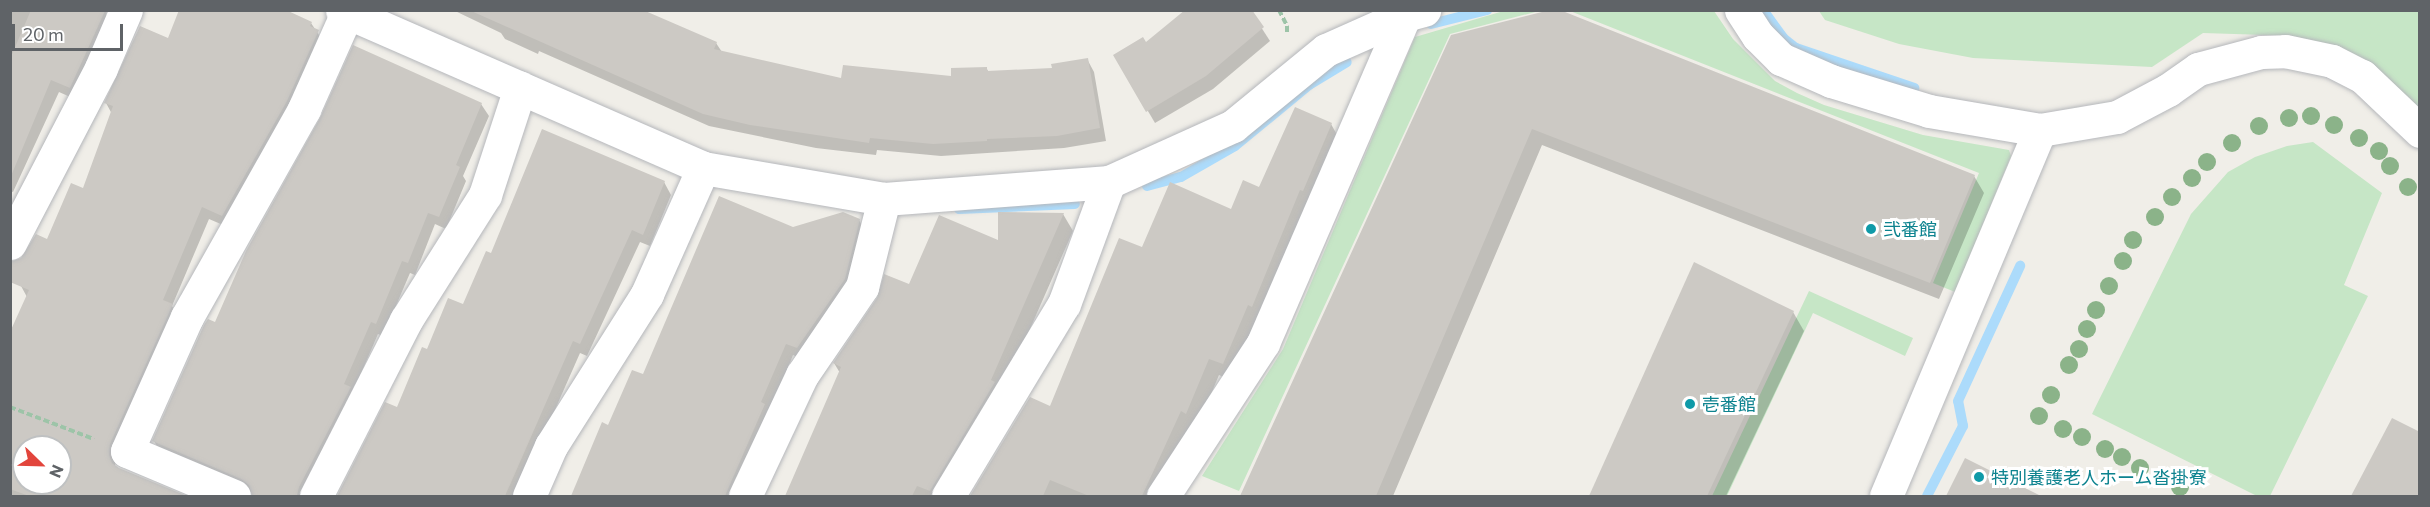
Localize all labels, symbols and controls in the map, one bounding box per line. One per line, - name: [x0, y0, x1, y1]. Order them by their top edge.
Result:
- scale bar: [15, 12, 126, 50]
- text: 20 m: [23, 23, 64, 45]
- place label: 弐番館: [1883, 218, 1937, 240]
- marker: 弐番館: [1864, 222, 1878, 236]
- place label: 壱番館: [1702, 393, 1756, 415]
- marker: 壱番館: [1683, 397, 1697, 411]
- north arrow: [12, 435, 72, 495]
- text: N: [46, 462, 68, 481]
- place label: 特別養護老人ホーム沓掛寮: [1991, 466, 2207, 488]
- marker: 特別養護老人ホーム沓掛寮: [1972, 470, 1986, 484]

